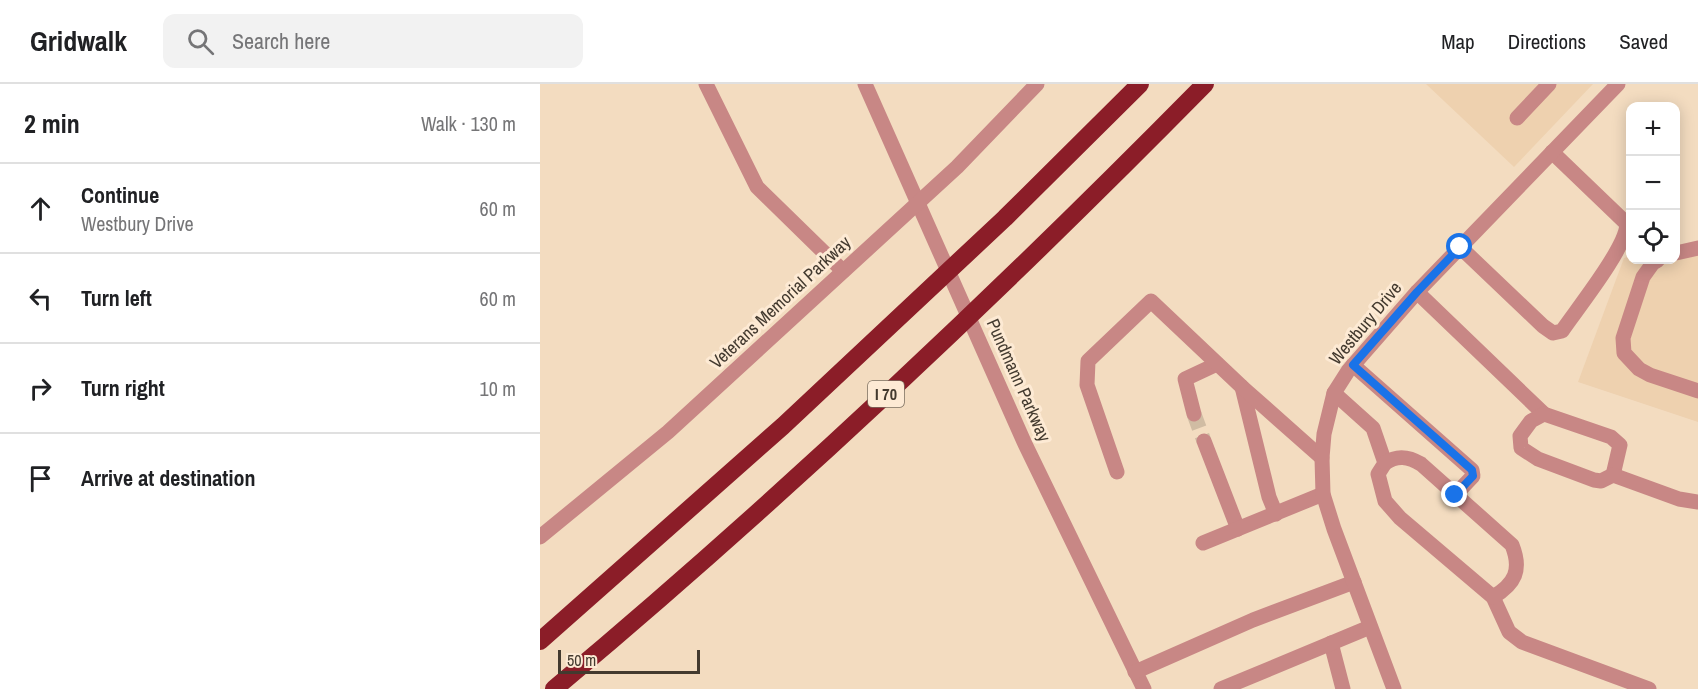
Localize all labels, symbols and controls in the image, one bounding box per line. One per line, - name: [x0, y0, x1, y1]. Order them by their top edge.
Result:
- search box: [163, 14, 583, 68]
- text: Gridwalk: [30, 22, 127, 60]
- icon: search: [184, 25, 217, 58]
- text: Search here: [232, 26, 330, 56]
- text: Map: [1441, 27, 1475, 56]
- text: Directions: [1508, 27, 1586, 56]
- text: Saved: [1619, 27, 1668, 56]
- map controls: [1626, 102, 1680, 264]
- button: +: [1626, 102, 1680, 156]
- text: 2 min: [24, 106, 80, 141]
- text: Walk · 130 m: [421, 110, 516, 137]
- button: −: [1626, 156, 1680, 210]
- text: Continue: [81, 180, 159, 210]
- icon: ahead: [24, 192, 57, 225]
- text: 60 m: [480, 195, 516, 222]
- text: Westbury Drive: [81, 210, 194, 237]
- button: locate: [1626, 210, 1680, 264]
- street label: Veterans Memorial Parkway: [704, 229, 856, 374]
- route start: [1446, 233, 1472, 259]
- street label: Westbury Drive: [1323, 276, 1407, 370]
- icon: left: [24, 282, 57, 315]
- text: Turn left: [81, 283, 152, 313]
- text: 60 m: [480, 285, 516, 312]
- street label: Pundmann Parkway: [981, 315, 1058, 446]
- icon: right: [24, 372, 57, 405]
- text: Turn right: [81, 373, 165, 403]
- text: 10 m: [480, 375, 516, 402]
- road number: I 70: [868, 381, 904, 407]
- icon: arrive: [24, 462, 57, 495]
- text: Arrive at destination: [81, 463, 255, 493]
- route end: [1441, 481, 1467, 507]
- scale bar: [558, 647, 700, 674]
- text: 50 m: [567, 649, 596, 671]

